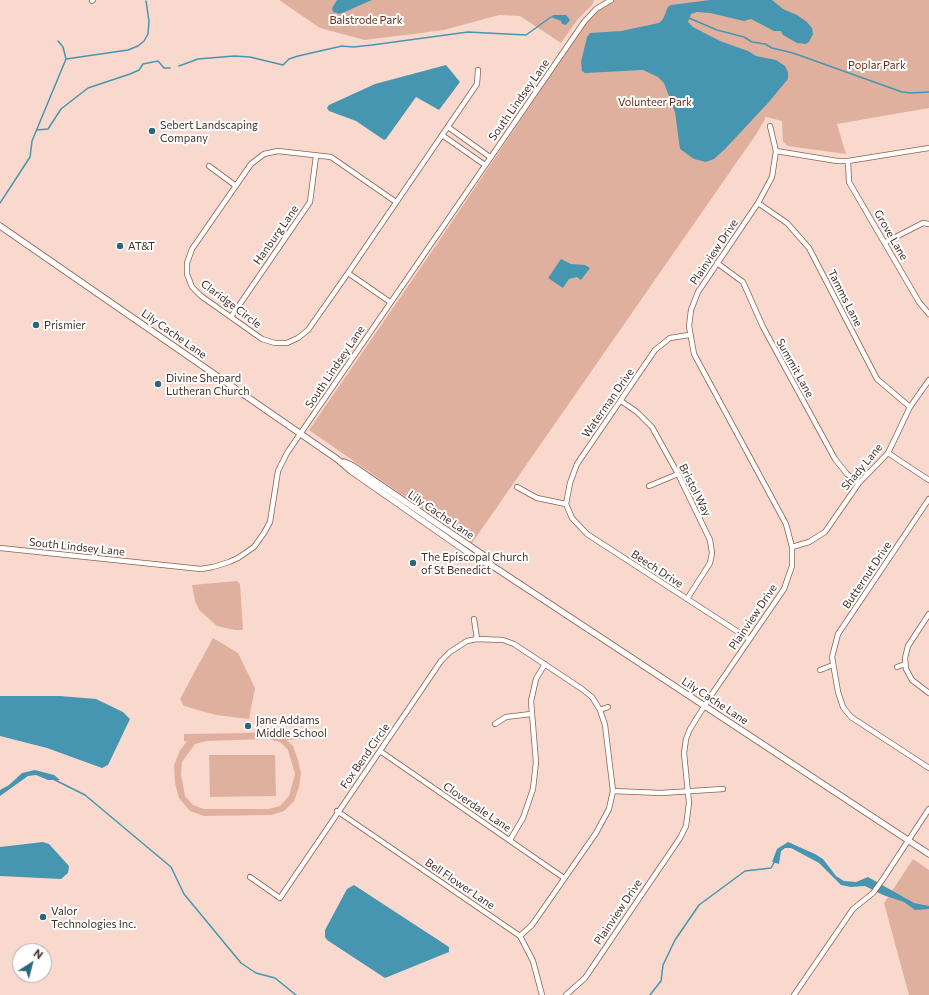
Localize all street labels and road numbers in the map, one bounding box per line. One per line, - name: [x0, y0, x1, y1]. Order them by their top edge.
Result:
- street label: South Lindsey Lane: [486, 57, 552, 143]
- street label: Hanburg Lane: [251, 203, 301, 267]
- street label: Grove Lane: [871, 207, 911, 263]
- street label: Plainview Drive: [687, 217, 741, 287]
- street label: Tamms Lane: [825, 267, 865, 329]
- street label: Claridge Circle: [198, 277, 264, 331]
- street label: Lily Cache Lane: [139, 307, 209, 361]
- street label: South Lindsey Lane: [303, 323, 367, 411]
- street label: Summit Lane: [773, 336, 817, 400]
- street label: Waterman Drive: [579, 366, 637, 440]
- street label: Shady Lane: [839, 441, 885, 493]
- street label: Bristol Way: [676, 462, 714, 518]
- street label: Lily Cache Lane: [405, 488, 477, 542]
- street label: South Lindsey Lane: [28, 535, 126, 559]
- street label: Butternut Drive: [840, 539, 894, 611]
- street label: Beech Drive: [629, 547, 685, 591]
- street label: Plainview Drive: [726, 582, 780, 652]
- street label: Lily Cache Lane: [679, 675, 751, 727]
- street label: Fox Bend Circle: [338, 721, 392, 791]
- street label: Cloverdale Lane: [441, 779, 513, 835]
- street label: Bell Flower Lane: [423, 856, 497, 912]
- street label: Plainview Drive: [591, 877, 645, 947]

